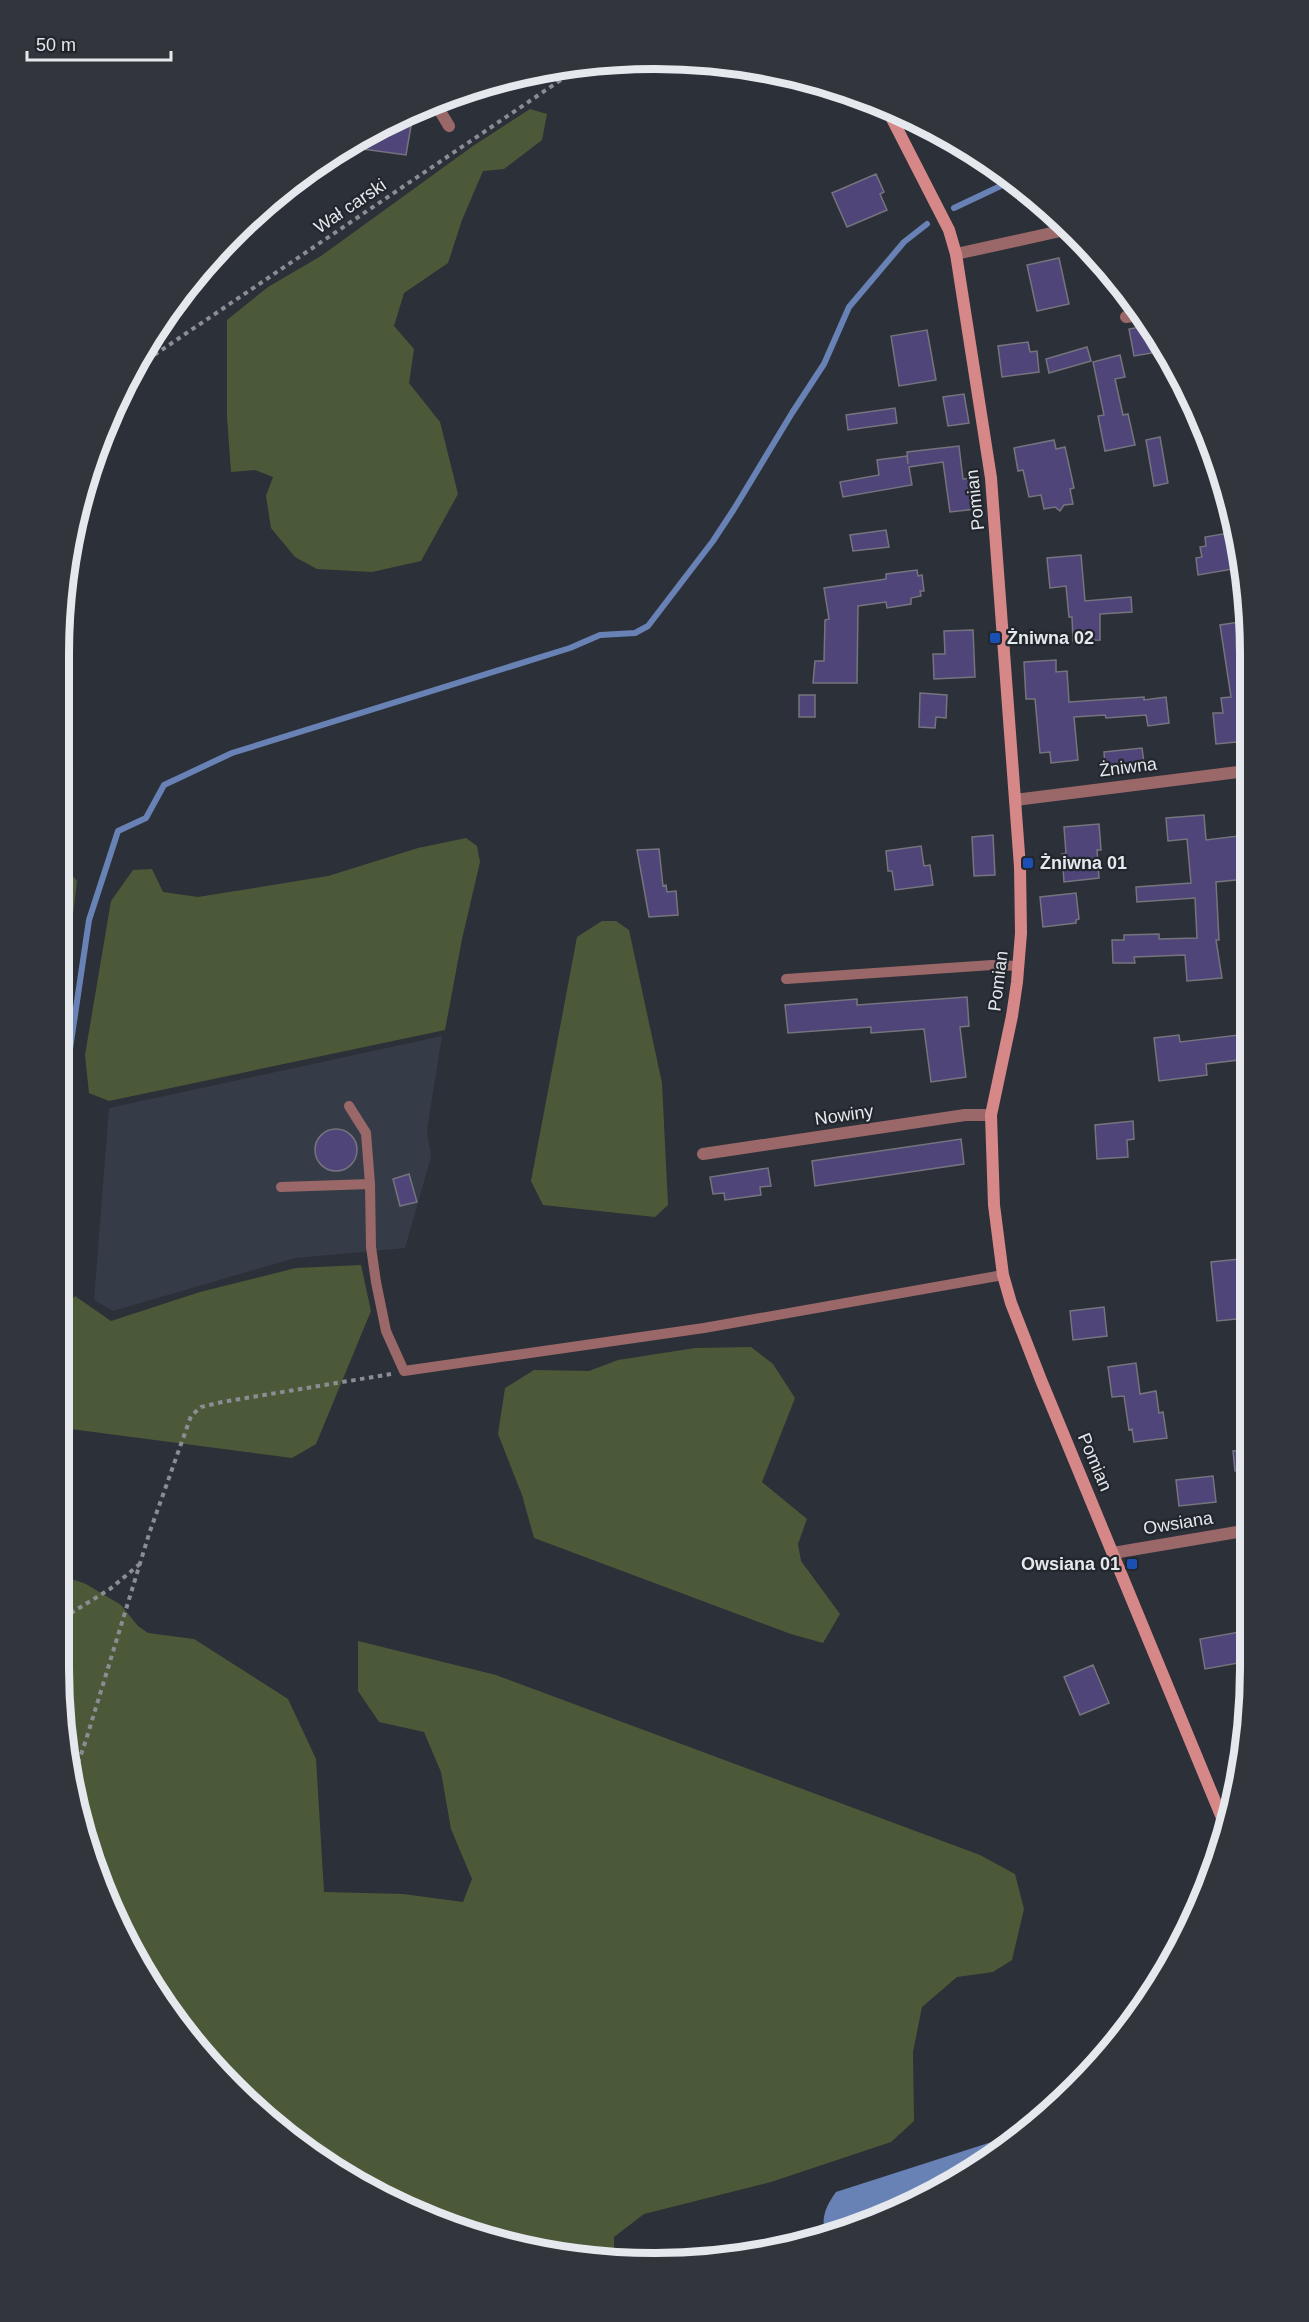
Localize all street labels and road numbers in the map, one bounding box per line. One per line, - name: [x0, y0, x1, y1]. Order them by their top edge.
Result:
- street label: Wał carski: [310, 175, 390, 237]
- street label: Pomian: [962, 469, 988, 531]
- street label: Żniwna: [1098, 753, 1159, 780]
- street label: Pomian: [984, 949, 1012, 1013]
- street label: Nowiny: [813, 1101, 875, 1129]
- street label: Pomian: [1074, 1430, 1116, 1494]
- street label: Owsiana: [1142, 1507, 1215, 1538]

